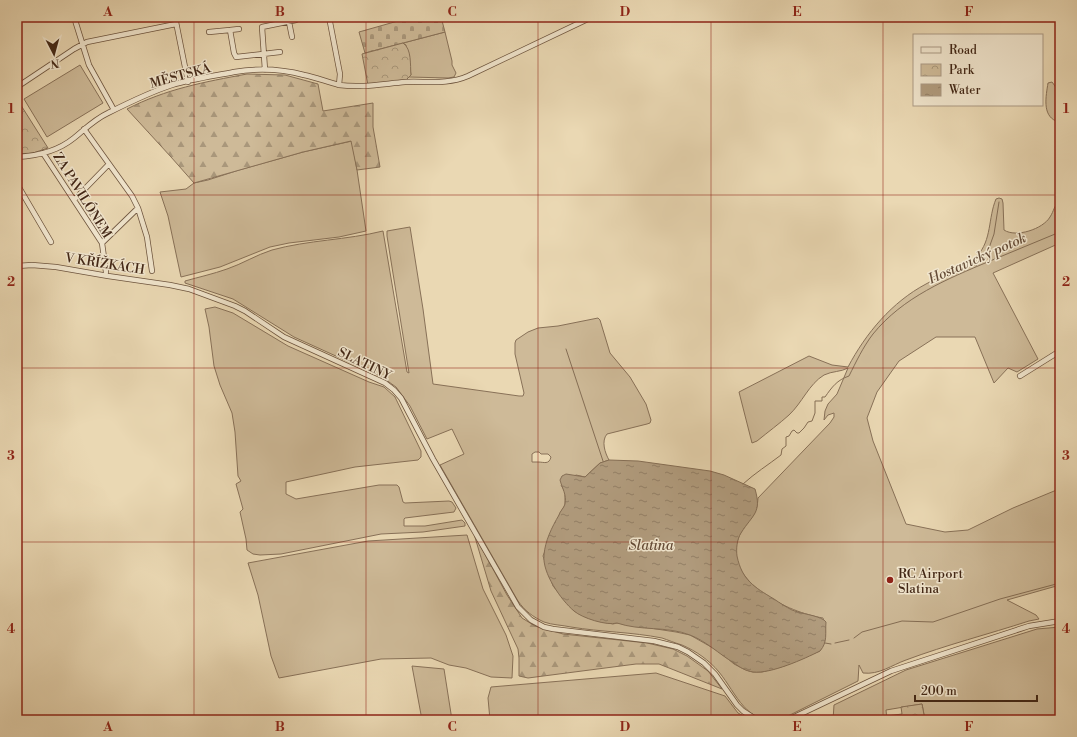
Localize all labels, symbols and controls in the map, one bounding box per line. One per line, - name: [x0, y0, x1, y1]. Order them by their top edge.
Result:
- text: A: [102, 4, 113, 20]
- text: B: [275, 4, 285, 20]
- text: C: [447, 4, 457, 20]
- text: D: [620, 4, 630, 20]
- text: E: [792, 4, 802, 20]
- text: F: [964, 4, 974, 20]
- north arrow: [34, 34, 74, 74]
- legend: [913, 34, 1043, 106]
- text: Road: [949, 43, 977, 58]
- text: N: [50, 56, 60, 70]
- street label: MĚSTSKÁ: [148, 59, 214, 92]
- text: Park: [949, 63, 975, 78]
- text: Water: [948, 83, 981, 98]
- text: 1: [8, 101, 15, 117]
- text: 1: [1063, 101, 1070, 117]
- street label: ZA PAVILÓNEM: [49, 149, 116, 242]
- water label: Hostavický potok: [925, 229, 1029, 289]
- street label: V KŘÍŽKÁCH: [63, 249, 147, 278]
- text: 2: [7, 274, 15, 290]
- text: 2: [1062, 274, 1070, 290]
- street label: SLATINY: [335, 344, 395, 384]
- text: 3: [7, 448, 15, 464]
- text: 3: [1062, 448, 1070, 464]
- water label: Slatina: [629, 537, 674, 555]
- place label: RC Airport Slatina: [898, 566, 963, 597]
- marker: RC Airport Slatina: [885, 575, 895, 585]
- text: 4: [7, 621, 16, 637]
- text: 4: [1062, 621, 1071, 637]
- scale bar: [915, 677, 1037, 703]
- text: 200 m: [921, 684, 957, 699]
- text: A: [102, 719, 113, 735]
- text: B: [275, 719, 285, 735]
- text: C: [447, 719, 457, 735]
- text: D: [620, 719, 630, 735]
- text: E: [792, 719, 802, 735]
- text: F: [964, 719, 974, 735]

